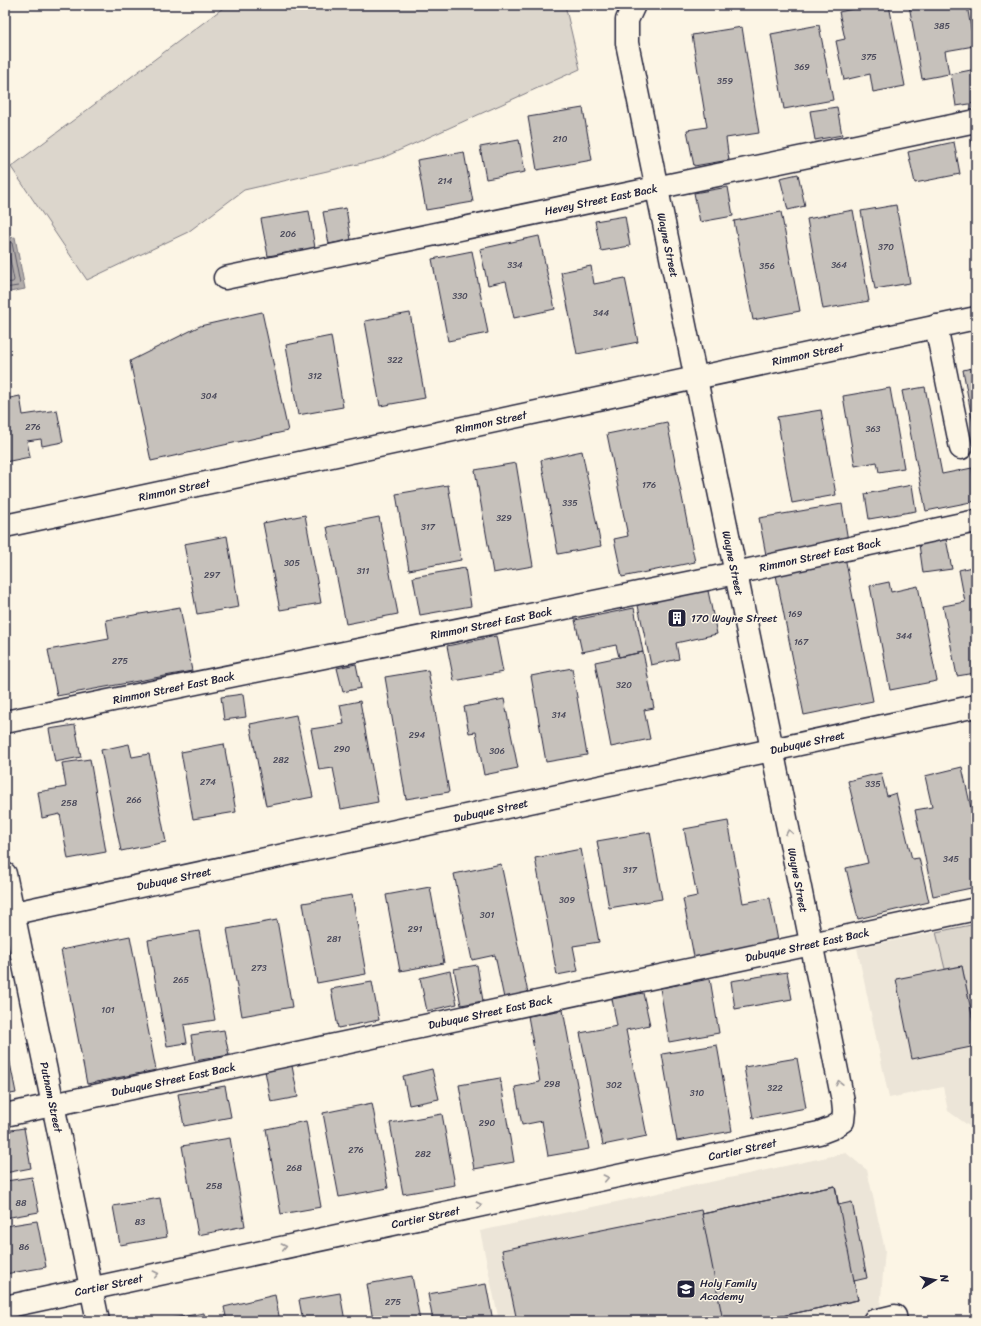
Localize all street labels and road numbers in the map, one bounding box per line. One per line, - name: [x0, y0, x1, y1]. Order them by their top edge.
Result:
- street label: Hevey Street East Back: [543, 179, 659, 221]
- street label: Wayne Street: [651, 211, 684, 279]
- street label: Rimmon Street: [770, 337, 846, 371]
- street label: Rimmon Street: [454, 405, 529, 439]
- street label: Rimmon Street: [137, 473, 212, 507]
- street label: Wayne Street: [716, 529, 749, 597]
- street label: Rimmon Street East Back: [758, 533, 883, 578]
- street label: Rimmon Street East Back: [429, 602, 554, 645]
- street label: Rimmon Street East Back: [111, 666, 236, 710]
- street label: Dubuque Street: [769, 725, 847, 760]
- street label: Dubuque Street: [452, 794, 530, 828]
- street label: Wayne Street: [782, 846, 813, 914]
- street label: Dubuque Street: [135, 862, 214, 896]
- street label: Dubuque Street East Back: [743, 923, 871, 968]
- street label: Dubuque Street East Back: [426, 990, 554, 1035]
- street label: Dubuque Street East Back: [110, 1057, 237, 1102]
- street label: Putnam Street: [34, 1060, 68, 1135]
- street label: Cartier Street: [706, 1133, 779, 1166]
- street label: Cartier Street: [390, 1201, 462, 1234]
- street label: Cartier Street: [73, 1269, 145, 1302]

